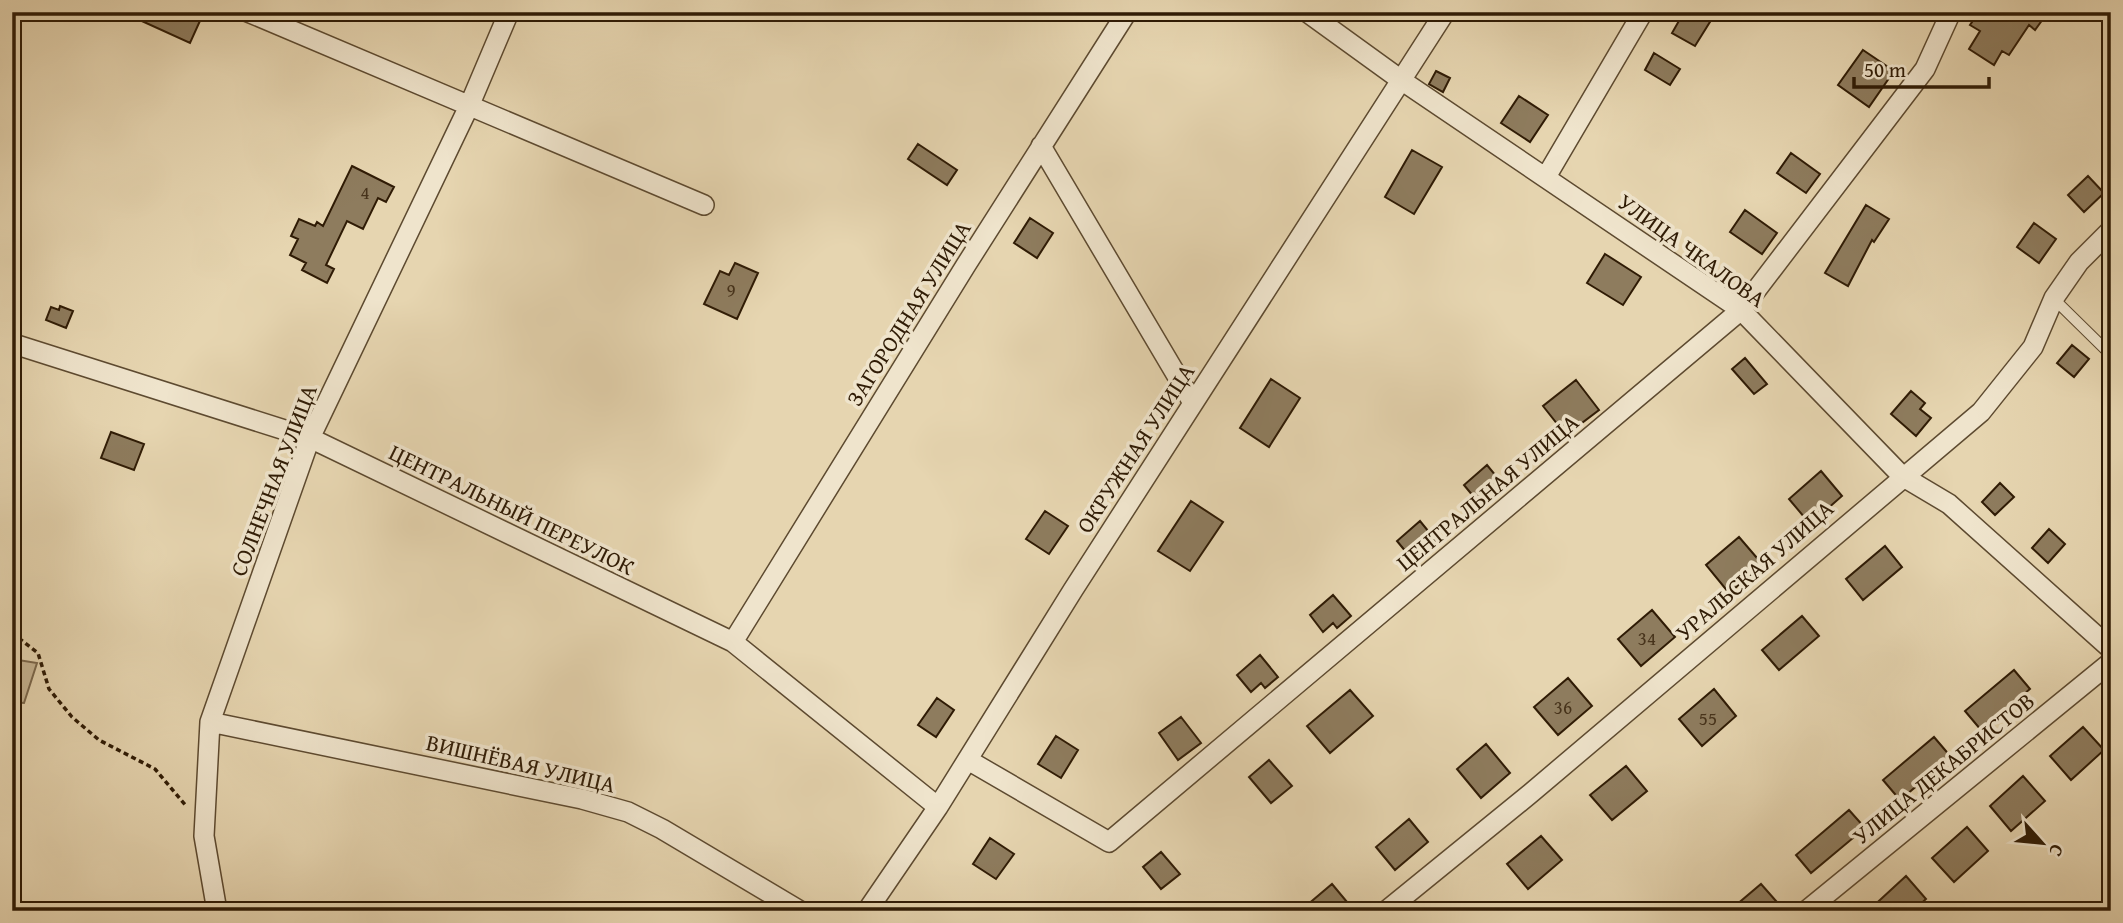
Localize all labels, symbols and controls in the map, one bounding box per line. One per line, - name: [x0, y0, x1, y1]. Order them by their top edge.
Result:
- scale bar: [1854, 46, 1988, 90]
- text: 50 m: [1864, 54, 1906, 85]
- house number: 4: [360, 178, 370, 206]
- street label: УЛИЦА ЧКАЛОВА: [1611, 185, 1773, 315]
- street label: ЗАГОРОДНАЯ УЛИЦА: [838, 214, 978, 412]
- house number: 9: [726, 276, 736, 304]
- street label: ОКРУЖНАЯ УЛИЦА: [1068, 357, 1202, 539]
- street label: СОЛНЕЧНАЯ УЛИЦА: [221, 379, 325, 581]
- street label: ЦЕНТРАЛЬНАЯ УЛИЦА: [1389, 406, 1585, 578]
- street label: ЦЕНТРАЛЬНЫЙ ПЕРЕУЛОК: [384, 435, 640, 583]
- street label: УРАЛЬСКАЯ УЛИЦА: [1668, 492, 1840, 648]
- house number: 34: [1638, 624, 1656, 652]
- street label: УЛИЦА ДЕКАБРИСТОВ: [1845, 684, 2041, 852]
- house number: 36: [1554, 693, 1572, 721]
- house number: 55: [1699, 704, 1717, 732]
- street label: ВИШНЁВАЯ УЛИЦА: [423, 725, 619, 801]
- north arrow: [2008, 808, 2078, 878]
- text: С: [2042, 840, 2072, 862]

